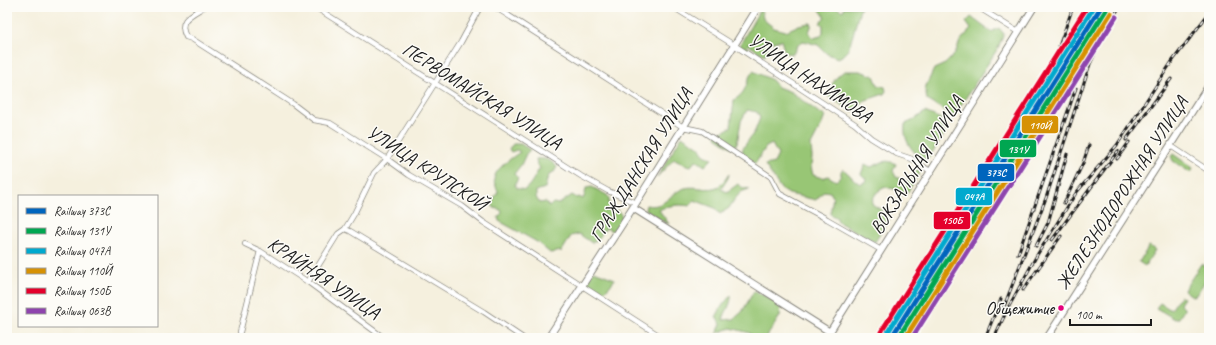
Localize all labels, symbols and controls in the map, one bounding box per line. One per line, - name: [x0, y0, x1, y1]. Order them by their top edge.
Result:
- street label: УЛИЦА НАХИМОВА: [744, 28, 877, 129]
- street label: ПЕРВОМАЙСКАЯ УЛИЦА: [398, 37, 566, 155]
- street label: ГРАЖДАНСКАЯ УЛИЦА: [584, 83, 699, 246]
- street label: ВОКЗАЛЬНАЯ УЛИЦА: [865, 90, 970, 239]
- street label: ЖЕЛЕЗНОДОРОЖНАЯ УЛИЦА: [1051, 91, 1194, 294]
- line badge: 110Й: [1021, 115, 1059, 134]
- text: 110Й: [1029, 118, 1053, 132]
- street label: УЛИЦА КРУПСКОЙ: [362, 120, 494, 217]
- line badge: 131У: [999, 139, 1037, 158]
- text: 131У: [1008, 142, 1030, 156]
- line badge: 373C: [977, 163, 1015, 182]
- text: 373C: [986, 165, 1008, 179]
- line badge: 047А: [955, 187, 993, 206]
- text: 047А: [964, 189, 986, 203]
- legend: [18, 195, 158, 327]
- text: Railway 373C: [54, 203, 111, 219]
- line badge: 150Б: [933, 211, 971, 230]
- text: 150Б: [942, 213, 964, 227]
- text: Railway 131У: [54, 223, 112, 239]
- street label: КРАЙНЯЯ УЛИЦА: [263, 232, 385, 325]
- text: Railway 047А: [54, 243, 111, 259]
- text: Railway 110Й: [54, 263, 114, 279]
- text: Railway 150Б: [54, 283, 112, 299]
- place label: Общежитие: [985, 297, 1055, 319]
- scale bar: [1070, 301, 1151, 327]
- text: Railway 063В: [54, 303, 111, 319]
- marker: Общежитие: [1056, 303, 1066, 313]
- text: 100 m: [1076, 307, 1103, 323]

